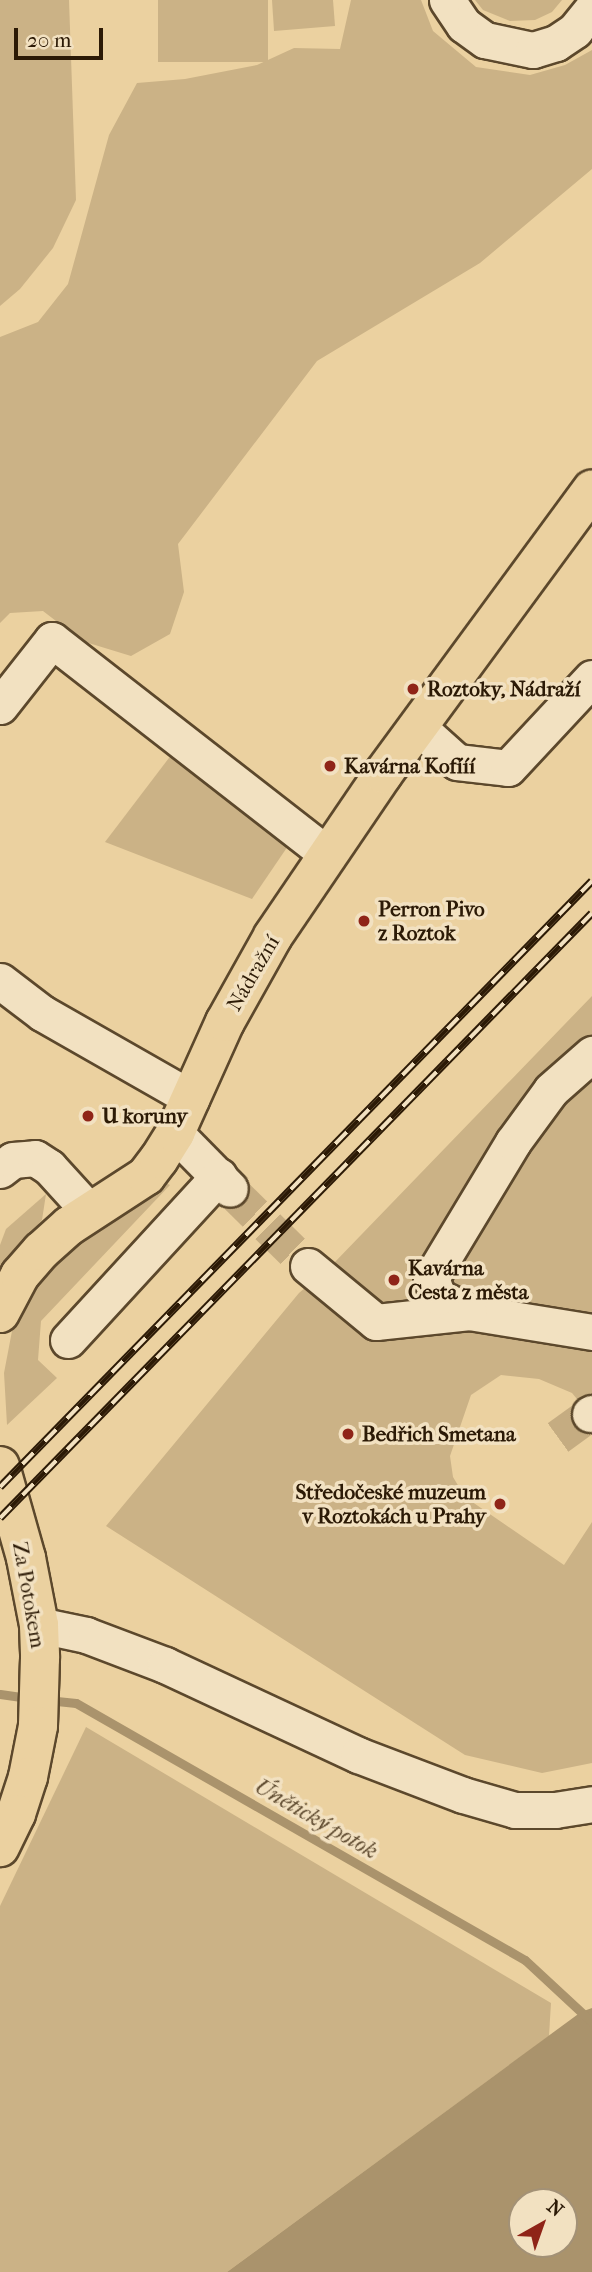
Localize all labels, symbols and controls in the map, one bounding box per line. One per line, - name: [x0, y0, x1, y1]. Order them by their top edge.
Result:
- scale bar: [18, 14, 107, 58]
- text: 20 m: [27, 28, 71, 52]
- place label: Roztoky, Nádraží: [427, 676, 581, 702]
- marker: Roztoky, Nádraží: [405, 681, 421, 697]
- place label: Kavárna Kofííí: [344, 753, 475, 779]
- marker: Kavárna Kofííí: [322, 758, 338, 774]
- place label: Perron Pivo z Roztok: [378, 896, 485, 946]
- marker: Perron Pivo z Roztok: [356, 913, 372, 929]
- street label: Nádražní: [221, 931, 285, 1015]
- place label: U koruny: [102, 1103, 187, 1129]
- marker: U koruny: [80, 1108, 96, 1124]
- place label: Kavárna Cesta z města: [408, 1255, 528, 1305]
- marker: Kavárna Cesta z města: [386, 1272, 402, 1288]
- place label: Bedřich Smetana: [362, 1421, 516, 1447]
- marker: Bedřich Smetana: [340, 1426, 356, 1442]
- place label: Středočeské muzeum v Roztokách u Prahy: [295, 1479, 486, 1529]
- marker: Středočeské muzeum v Roztokách u Prahy: [492, 1496, 508, 1512]
- street label: Za Potokem: [7, 1540, 51, 1650]
- water label: Únětický potok: [249, 1773, 383, 1865]
- north arrow: [508, 2188, 578, 2258]
- text: N: [543, 2195, 568, 2222]

